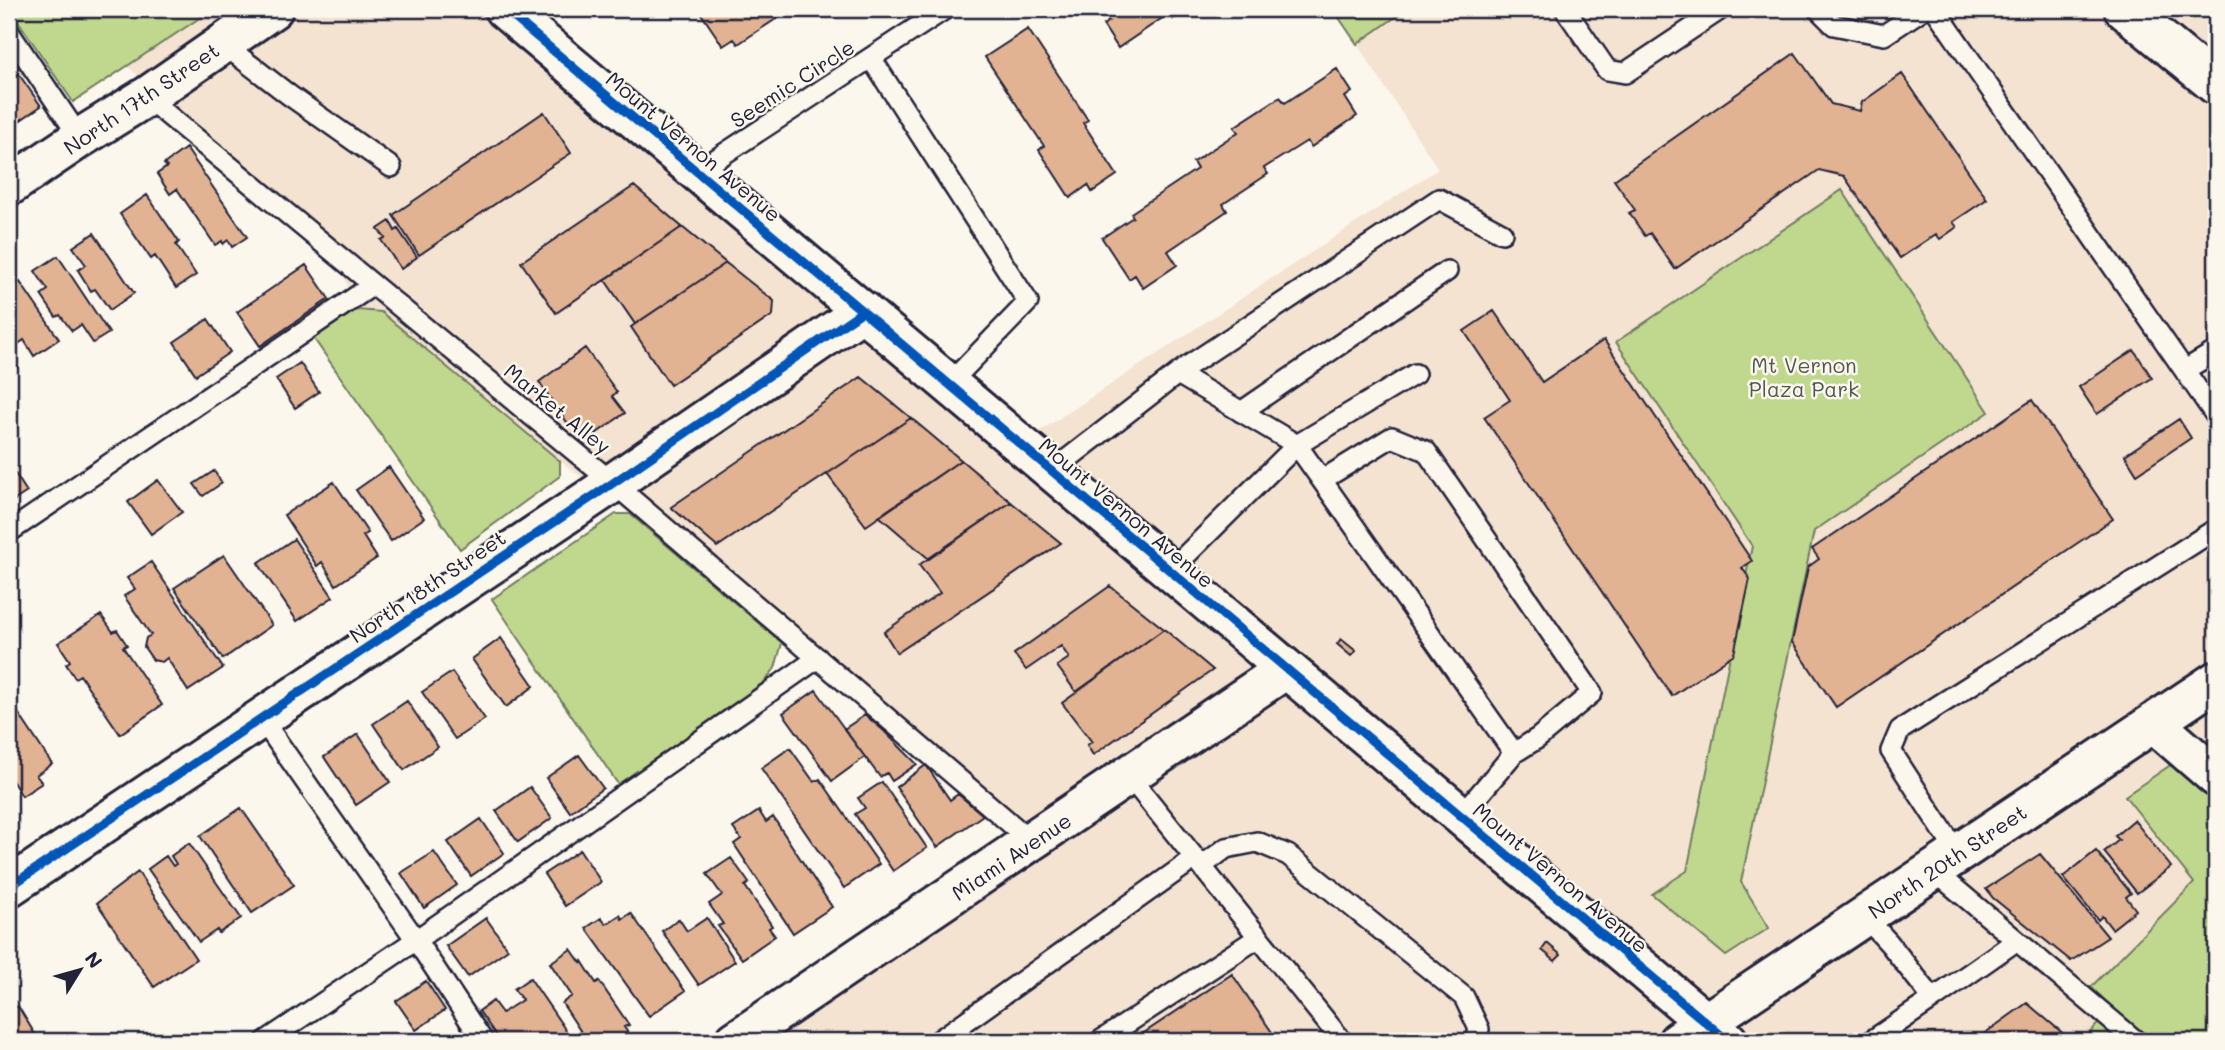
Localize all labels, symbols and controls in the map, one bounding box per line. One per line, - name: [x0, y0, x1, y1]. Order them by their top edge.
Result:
- street label: Seemic Circle: [725, 33, 859, 133]
- street label: North 17th Street: [58, 36, 224, 160]
- street label: Mount Vernon Avenue: [601, 65, 787, 227]
- park label: Mt Vernon Plaza Park: [1749, 351, 1859, 402]
- street label: Market Alley: [499, 357, 617, 459]
- street label: Mount Vernon Avenue: [1034, 431, 1220, 593]
- street label: North 18th Street: [344, 524, 510, 648]
- street label: Mount Vernon Avenue: [1468, 796, 1654, 958]
- street label: North 20th Street: [1863, 798, 2031, 924]
- street label: Miami Avenue: [946, 806, 1076, 906]
- north arrow: [46, 934, 116, 1004]
- text: N: [80, 946, 108, 973]

